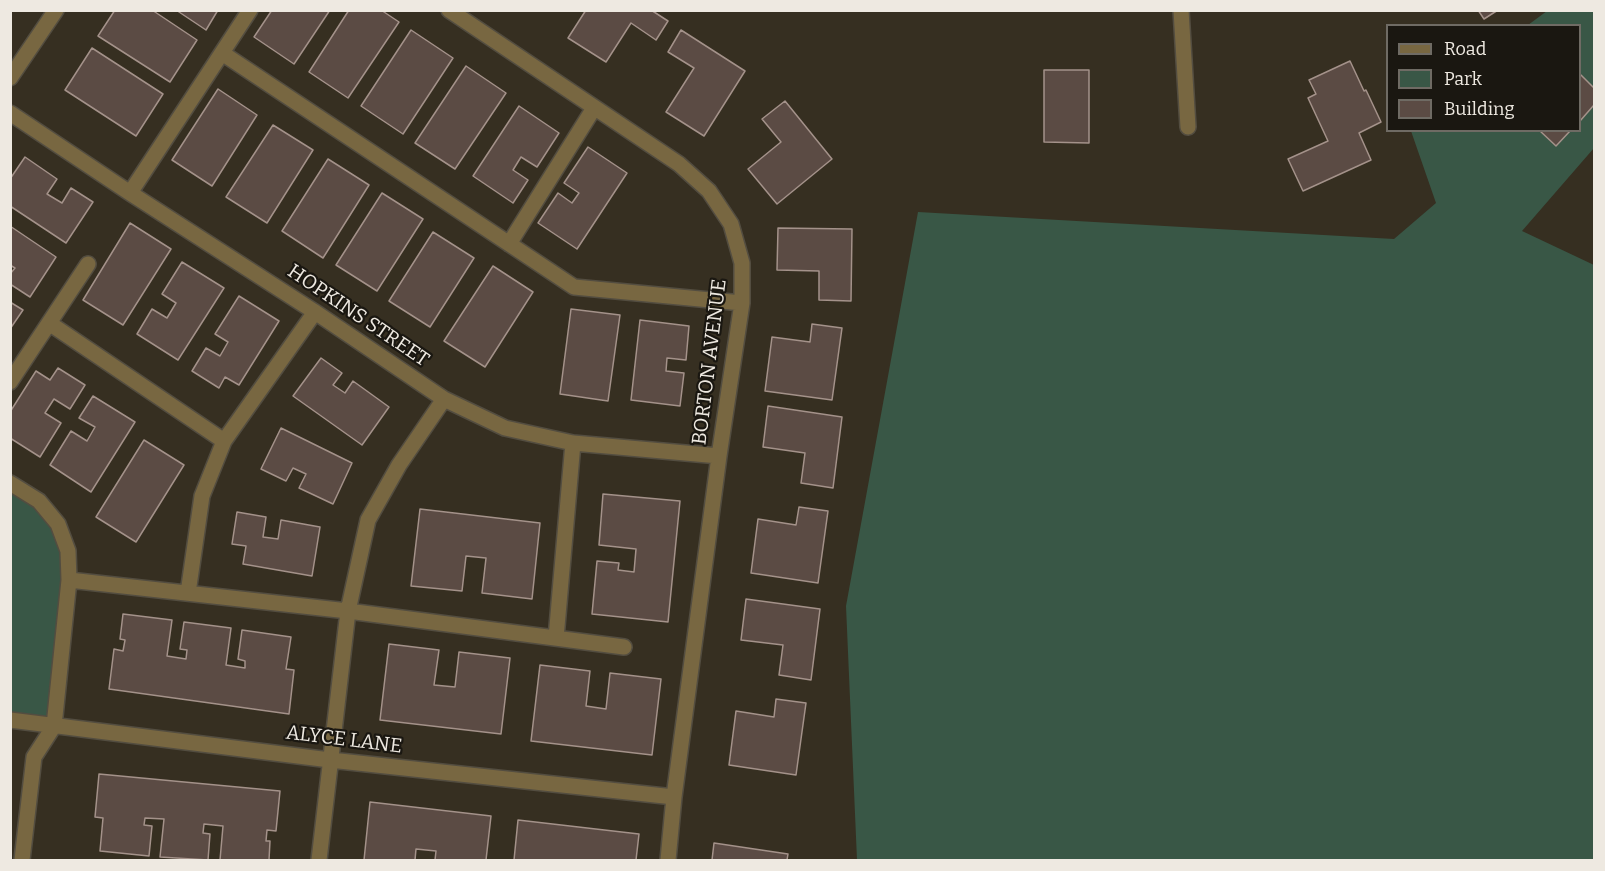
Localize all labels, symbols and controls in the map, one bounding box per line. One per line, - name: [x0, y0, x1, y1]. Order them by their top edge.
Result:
- legend: [1386, 24, 1581, 132]
- text: Road: [1444, 38, 1486, 60]
- text: Park: [1444, 68, 1482, 90]
- text: Building: [1444, 98, 1515, 120]
- street label: HOPKINS STREET: [283, 260, 433, 372]
- street label: BORTON AVENUE: [688, 278, 732, 446]
- street label: ALYCE LANE: [285, 721, 403, 759]

